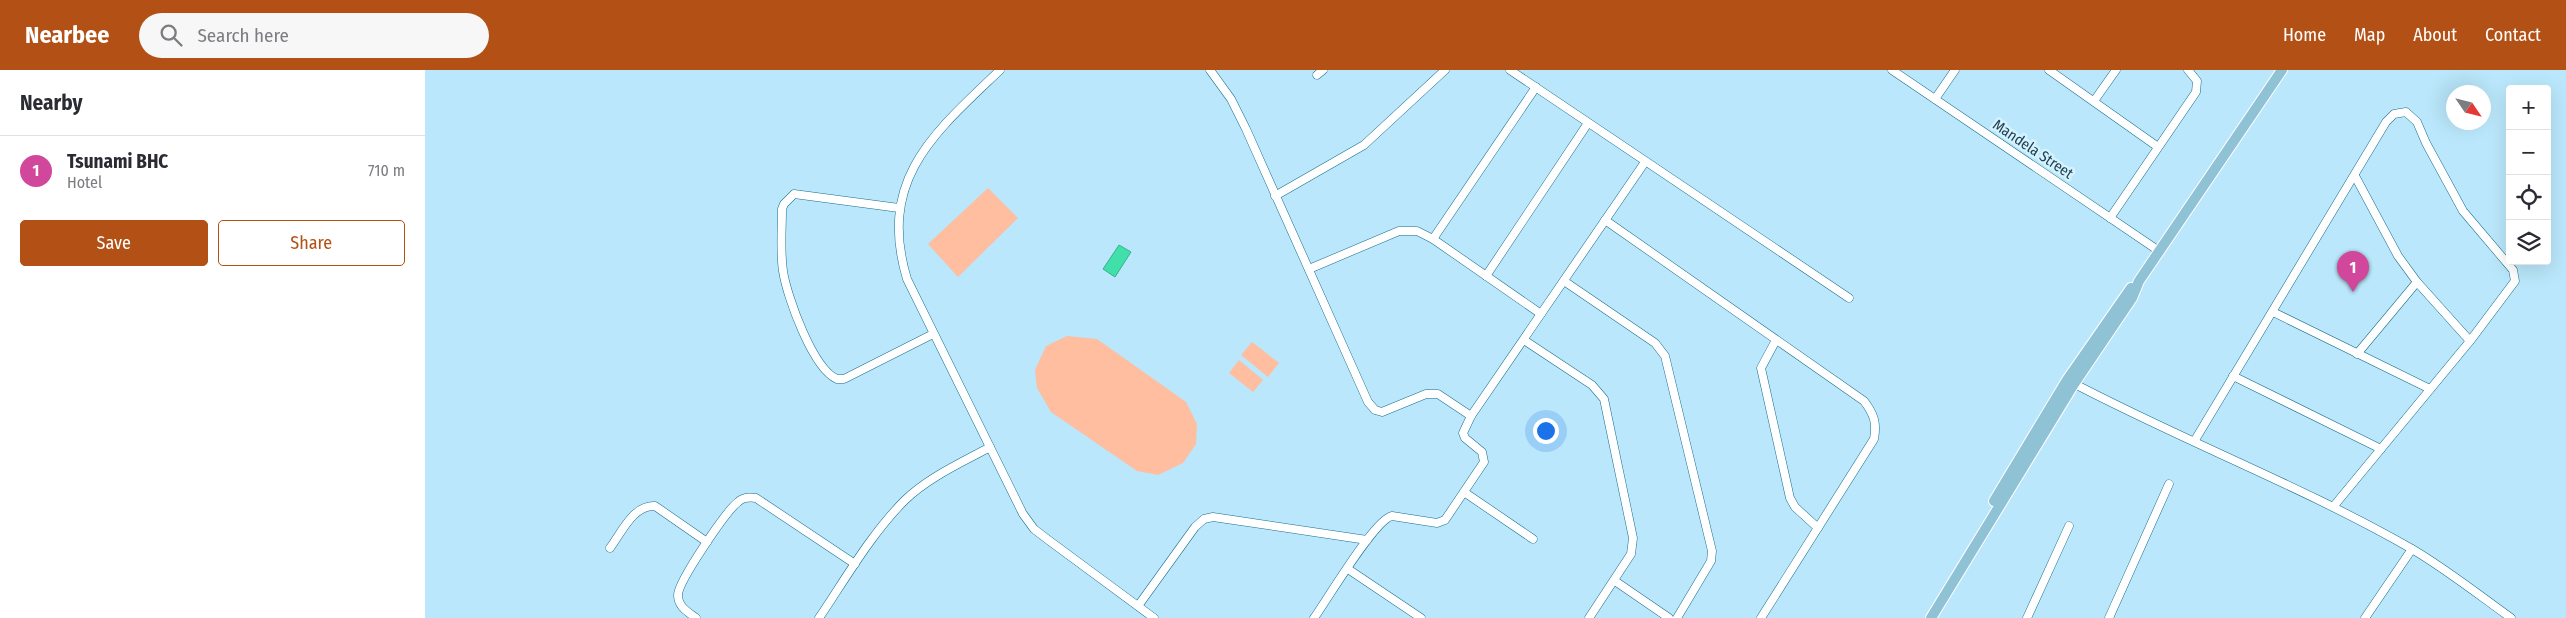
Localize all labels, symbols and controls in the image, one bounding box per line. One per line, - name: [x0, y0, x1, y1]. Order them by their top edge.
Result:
- search box: [139, 13, 489, 58]
- text: Nearbee: [25, 21, 109, 49]
- icon: search: [157, 21, 185, 49]
- text: Search here: [197, 24, 289, 47]
- text: Home: [2283, 24, 2326, 46]
- text: Map: [2354, 24, 2385, 46]
- text: About: [2413, 24, 2457, 46]
- text: Contact: [2485, 24, 2541, 46]
- north arrow: [2446, 85, 2491, 130]
- map controls: [2506, 85, 2551, 265]
- button: +: [2506, 85, 2551, 130]
- text: Nearby: [20, 90, 82, 116]
- street label: Mandela Street: [1989, 116, 2077, 183]
- button: −: [2506, 130, 2551, 175]
- text: Tsunami BHC: [67, 150, 168, 173]
- text: 1: [33, 161, 39, 180]
- text: 710 m: [368, 161, 405, 180]
- text: Hotel: [67, 173, 102, 192]
- button: locate: [2506, 175, 2551, 220]
- button: Save: [20, 220, 208, 266]
- button: Share: [218, 220, 405, 266]
- button: layers: [2506, 220, 2551, 265]
- pin: 1: [2337, 251, 2369, 292]
- your location: [1533, 418, 1559, 444]

